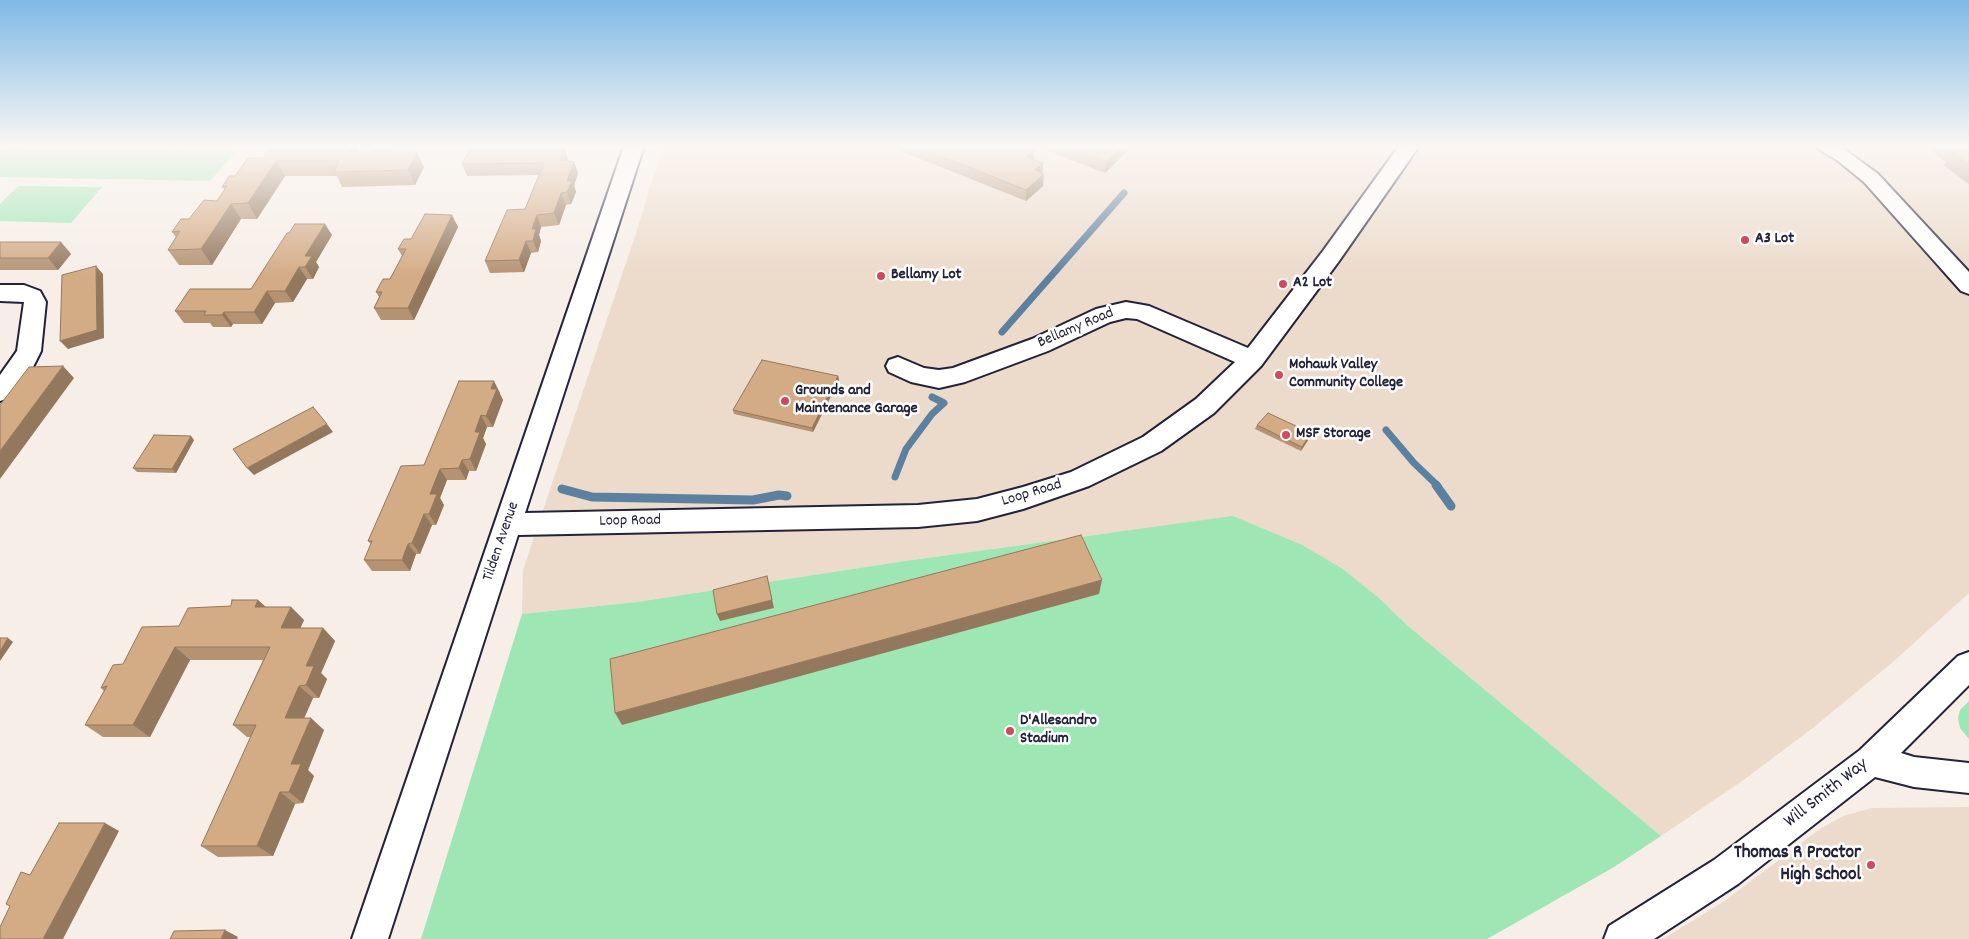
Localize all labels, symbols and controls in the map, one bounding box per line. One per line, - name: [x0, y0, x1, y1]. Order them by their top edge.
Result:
- place label: A3 Lot: [1755, 230, 1794, 250]
- marker: A3 Lot: [1739, 234, 1751, 246]
- place label: Bellamy Lot: [891, 266, 961, 286]
- marker: Bellamy Lot: [875, 270, 887, 282]
- place label: A2 Lot: [1293, 274, 1332, 294]
- marker: A2 Lot: [1277, 278, 1289, 290]
- street label: Bellamy Road: [1035, 304, 1117, 354]
- place label: Mohawk Valley Community College: [1289, 356, 1403, 394]
- marker: Mohawk Valley Community College: [1273, 369, 1285, 381]
- place label: Grounds and Maintenance Garage: [795, 382, 918, 420]
- marker: Grounds and Maintenance Garage: [779, 395, 791, 407]
- place label: MSF Storage: [1296, 425, 1371, 445]
- marker: MSF Storage: [1280, 429, 1292, 441]
- street label: Loop Road: [1000, 476, 1064, 512]
- street label: Tilden Avenue: [479, 500, 525, 584]
- street label: Loop Road: [599, 512, 661, 532]
- place label: D'Allesandro Stadium: [1020, 712, 1097, 750]
- marker: D'Allesandro Stadium: [1004, 725, 1016, 737]
- street label: Will Smith Way: [1780, 754, 1874, 834]
- place label: Thomas R Proctor High School: [1734, 843, 1861, 887]
- marker: Thomas R Proctor High School: [1865, 859, 1877, 871]

